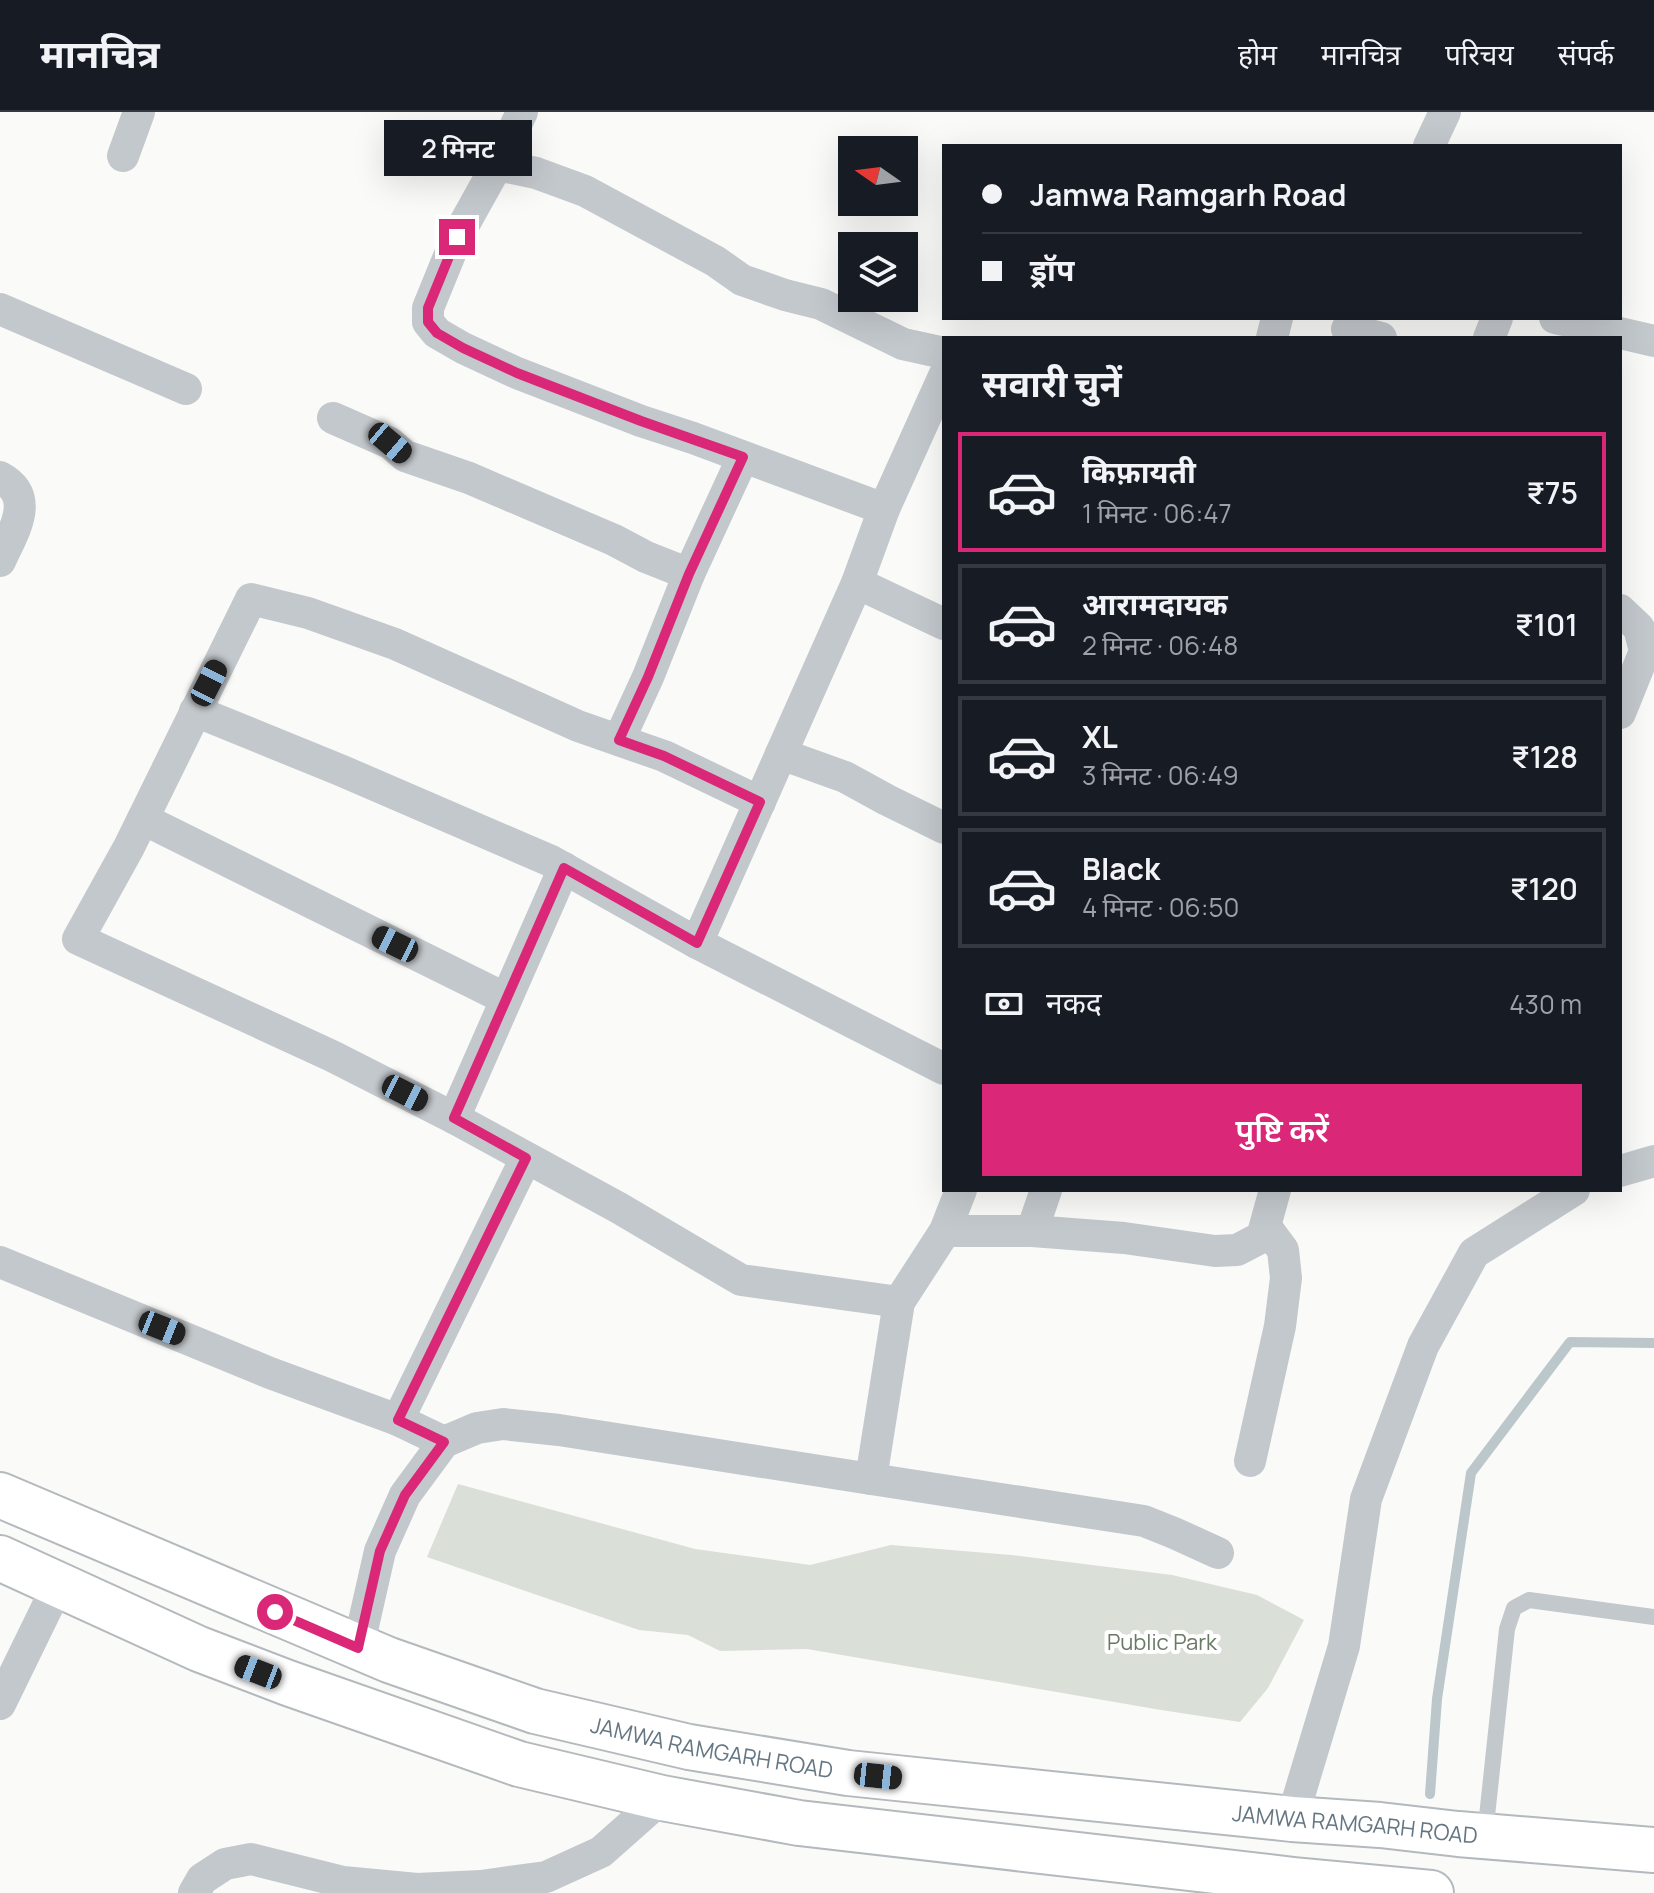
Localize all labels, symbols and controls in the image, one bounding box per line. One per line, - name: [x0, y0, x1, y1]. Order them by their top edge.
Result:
- text: मानचित्र: [40, 27, 160, 79]
- text: होम: [1238, 35, 1277, 73]
- text: मानचित्र: [1321, 35, 1401, 73]
- text: परिचय: [1445, 35, 1514, 73]
- text: संपर्क: [1558, 35, 1614, 73]
- callout: 2 मिनट: [383, 121, 531, 177]
- text: 2 मिनट: [421, 130, 495, 166]
- north arrow: [838, 136, 918, 216]
- map controls: [838, 136, 918, 312]
- text: Jamwa Ramgarh Road: [1030, 174, 1346, 215]
- route end: [439, 219, 475, 255]
- button: layers: [838, 232, 918, 312]
- text: ड्रॉप: [1030, 249, 1074, 290]
- text: सवारी चुनें: [982, 359, 1122, 408]
- car: [364, 418, 416, 468]
- text: किफ़ायती: [1082, 451, 1196, 492]
- icon: car: [986, 456, 1058, 528]
- text: ₹75: [1526, 472, 1578, 513]
- text: 1 मिनट · 06:47: [1082, 495, 1232, 531]
- text: आरामदायक: [1082, 583, 1228, 624]
- icon: car: [986, 588, 1058, 660]
- text: ₹101: [1515, 604, 1578, 645]
- text: 2 मिनट · 06:48: [1082, 627, 1238, 663]
- car: [187, 656, 231, 710]
- text: XL: [1082, 716, 1118, 757]
- icon: car: [986, 720, 1058, 792]
- text: ₹128: [1511, 736, 1578, 777]
- text: 3 मिनट · 06:49: [1082, 757, 1239, 793]
- text: Black: [1082, 848, 1160, 889]
- icon: car: [986, 852, 1058, 924]
- text: ₹120: [1510, 868, 1578, 909]
- text: 4 मिनट · 06:50: [1082, 889, 1239, 925]
- car: [368, 923, 422, 965]
- icon: cash: [982, 982, 1026, 1026]
- text: नकद: [1046, 982, 1102, 1023]
- text: 430 m: [1509, 986, 1582, 1022]
- car: [378, 1071, 432, 1115]
- button: पुष्टि करें: [982, 1084, 1582, 1176]
- car: [135, 1308, 189, 1348]
- route start: [257, 1594, 293, 1630]
- park label: Public Park: [1107, 1627, 1218, 1657]
- car: [231, 1652, 285, 1692]
- street label: JAMWA RAMGARH ROAD: [588, 1710, 835, 1785]
- car: [853, 1762, 903, 1790]
- street label: JAMWA RAMGARH ROAD: [1231, 1798, 1479, 1851]

